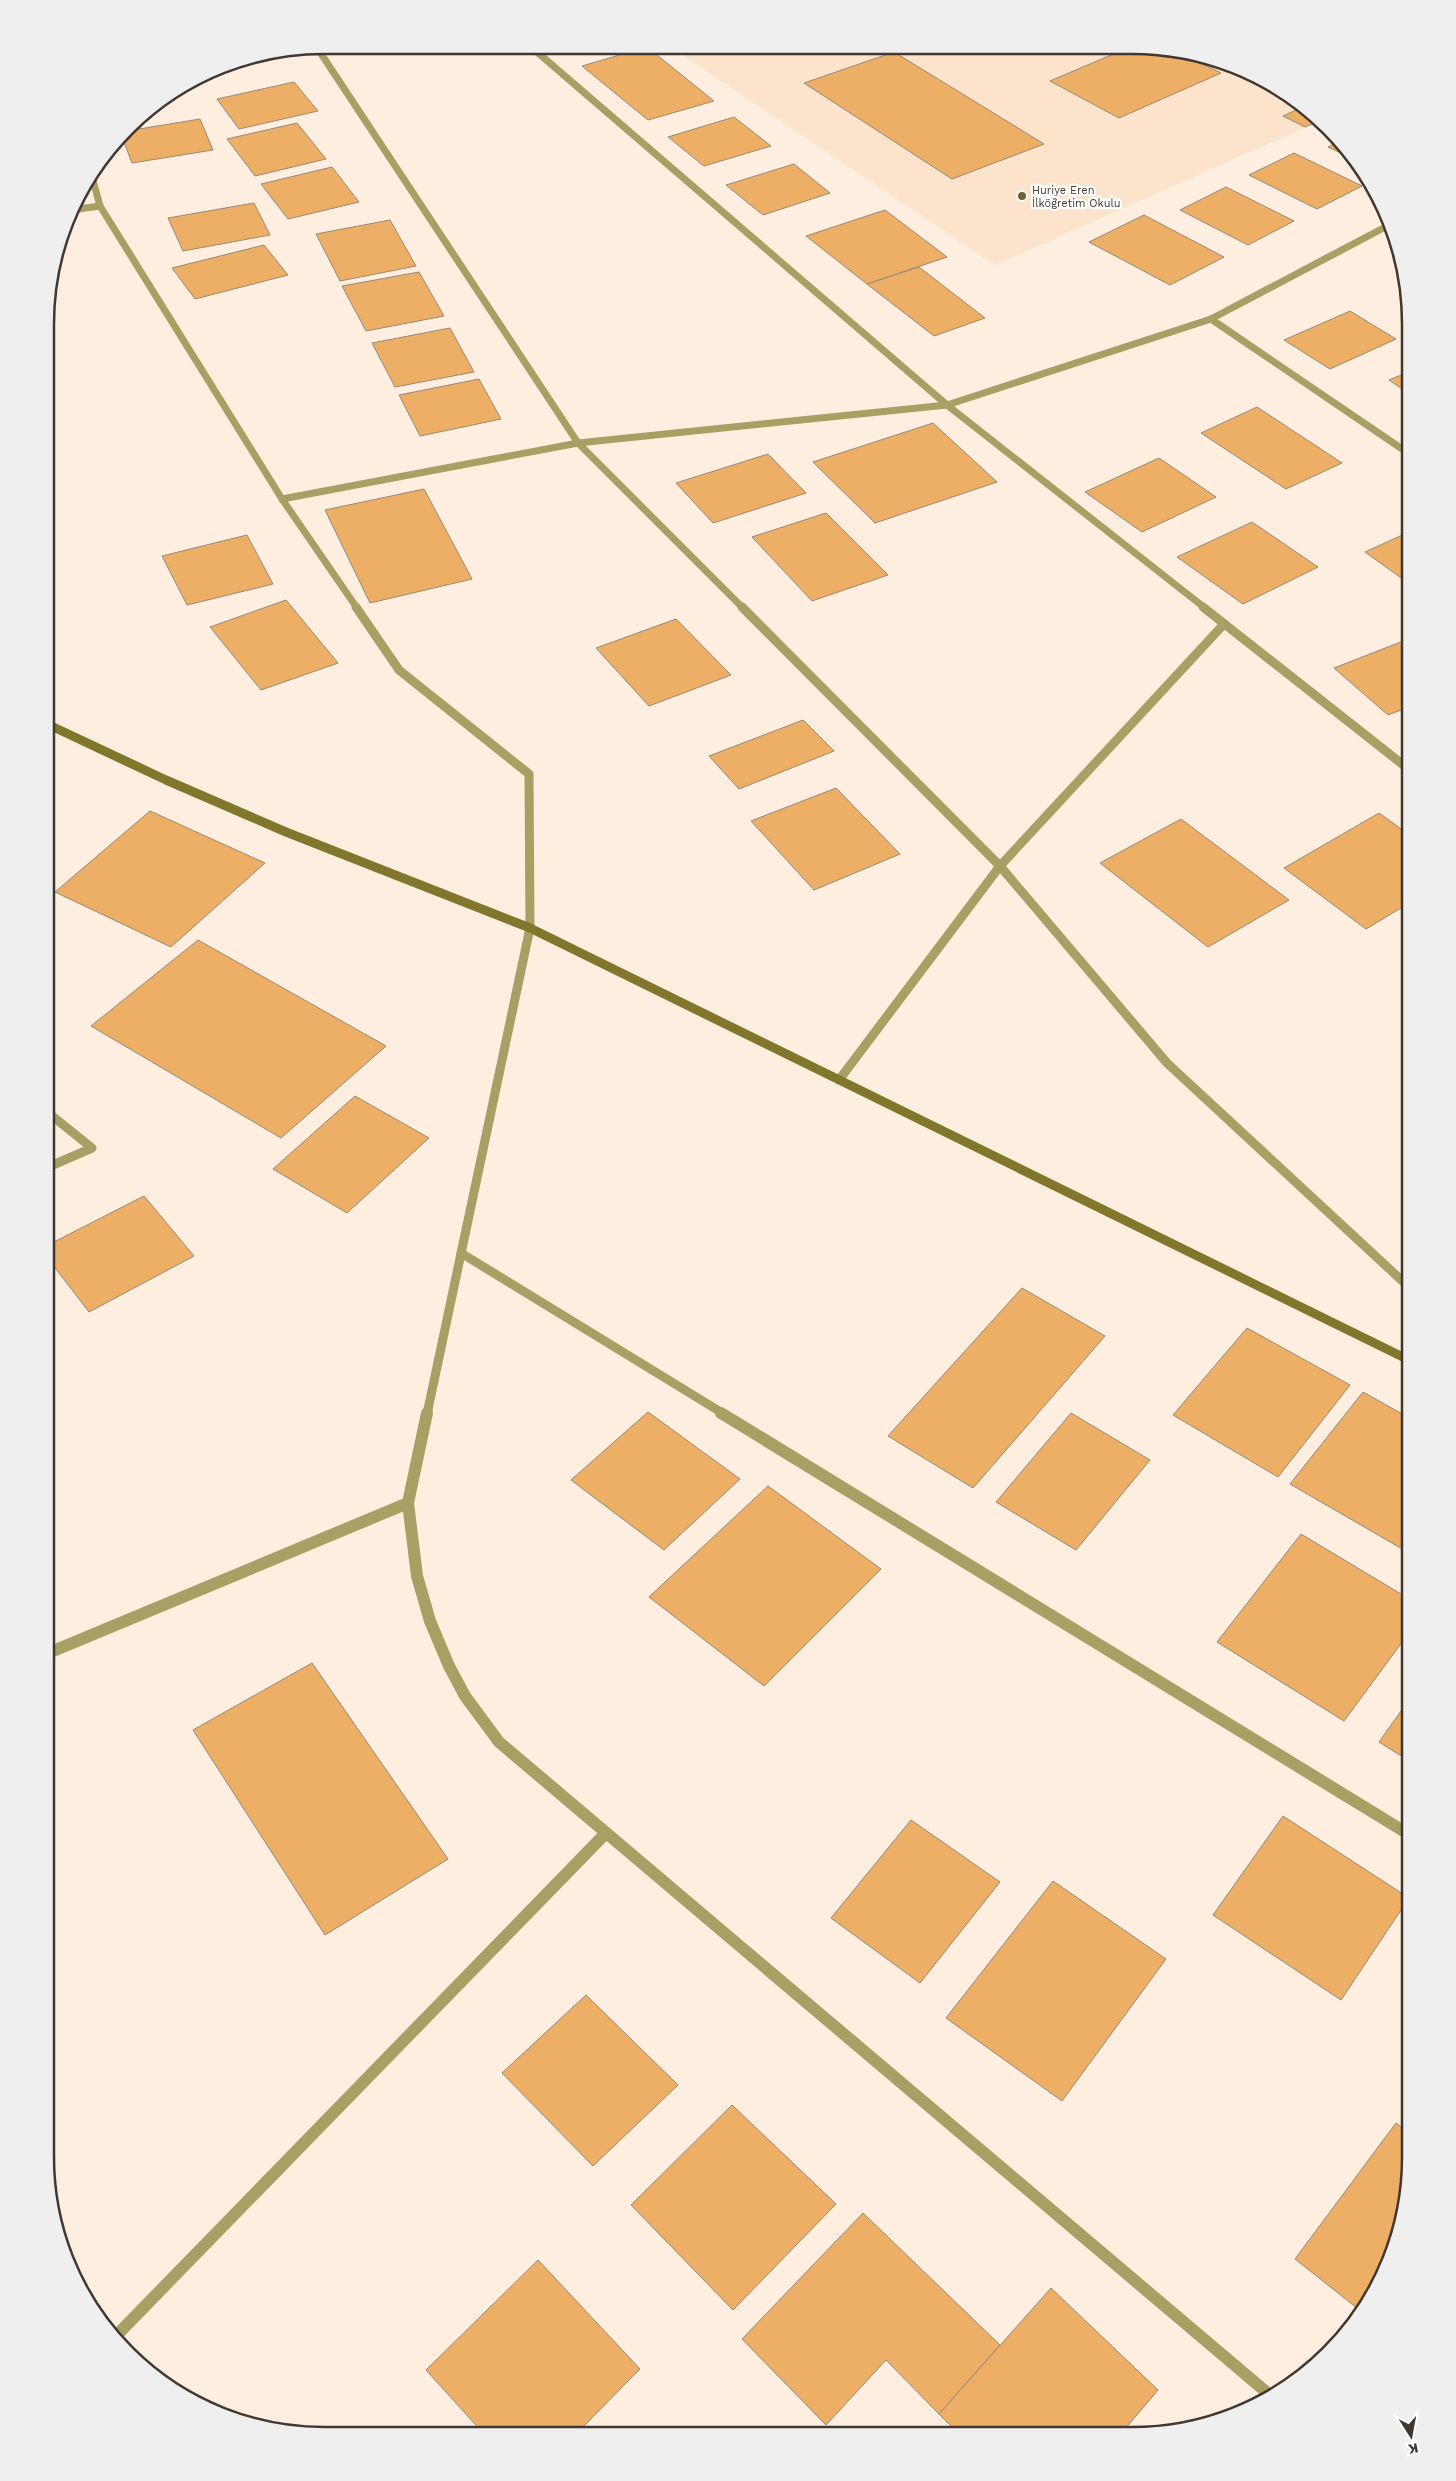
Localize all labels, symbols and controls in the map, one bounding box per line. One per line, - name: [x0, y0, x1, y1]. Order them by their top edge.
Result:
- place label: Huriye Eren İlköğretim Okulu: [1032, 184, 1121, 210]
- marker: Huriye Eren İlköğretim Okulu: [1016, 190, 1028, 202]
- north arrow: [1386, 2411, 1436, 2461]
- text: K: [1407, 2440, 1420, 2458]

